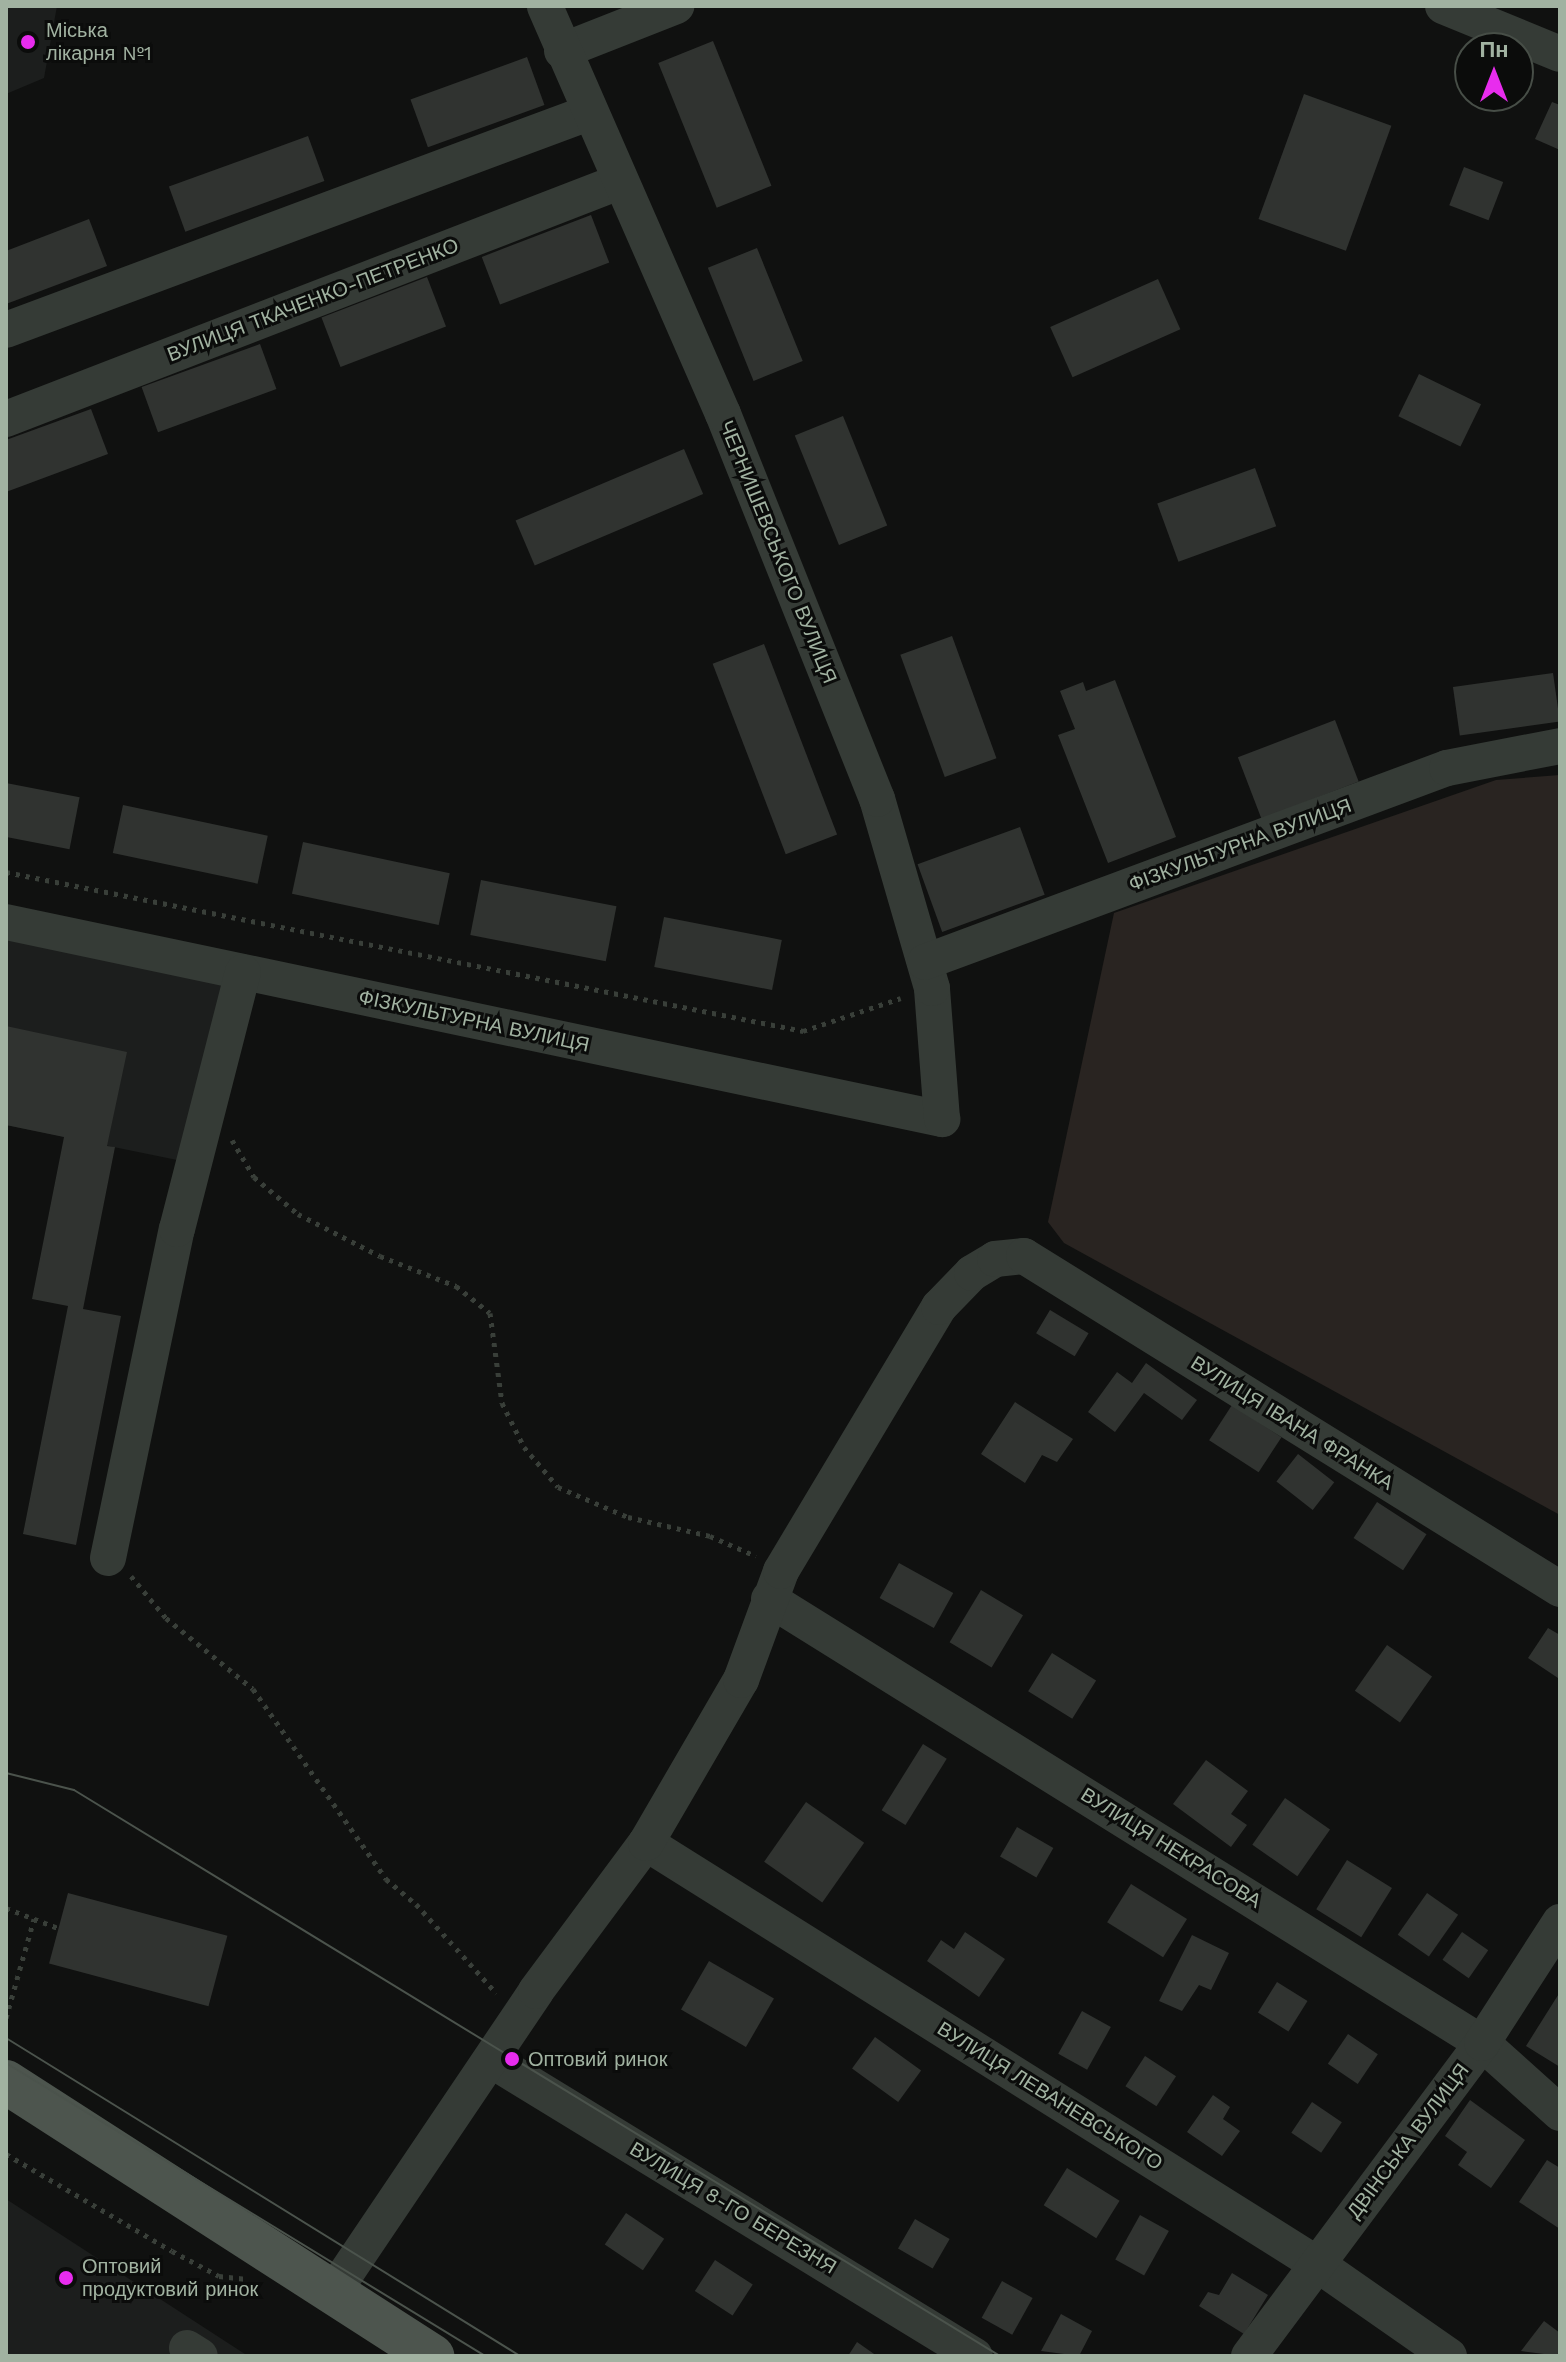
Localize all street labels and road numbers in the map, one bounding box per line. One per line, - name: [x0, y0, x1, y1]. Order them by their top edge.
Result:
- street label: ВУЛИЦЯ ТКАЧЕНКО-ПЕТРЕНКО: [164, 233, 462, 367]
- street label: ЧЕРНИШЕВСЬКОГО ВУЛИЦЯ: [714, 417, 842, 687]
- street label: ФІЗКУЛЬТУРНА ВУЛИЦЯ: [1125, 793, 1355, 897]
- street label: ФІЗКУЛЬТУРНА ВУЛИЦЯ: [356, 985, 592, 1057]
- street label: ВУЛИЦЯ ІВАНА ФРАНКА: [1186, 1351, 1398, 1495]
- street label: ВУЛИЦЯ НЕКРАСОВА: [1076, 1783, 1266, 1913]
- street label: ВУЛИЦЯ ЛЕВАНЕВСЬКОГО: [933, 2017, 1167, 2175]
- street label: ДВІНСЬКА ВУЛИЦЯ: [1342, 2059, 1474, 2223]
- street label: ВУЛИЦЯ 8-ГО БЕРЕЗНЯ: [625, 2137, 841, 2279]

